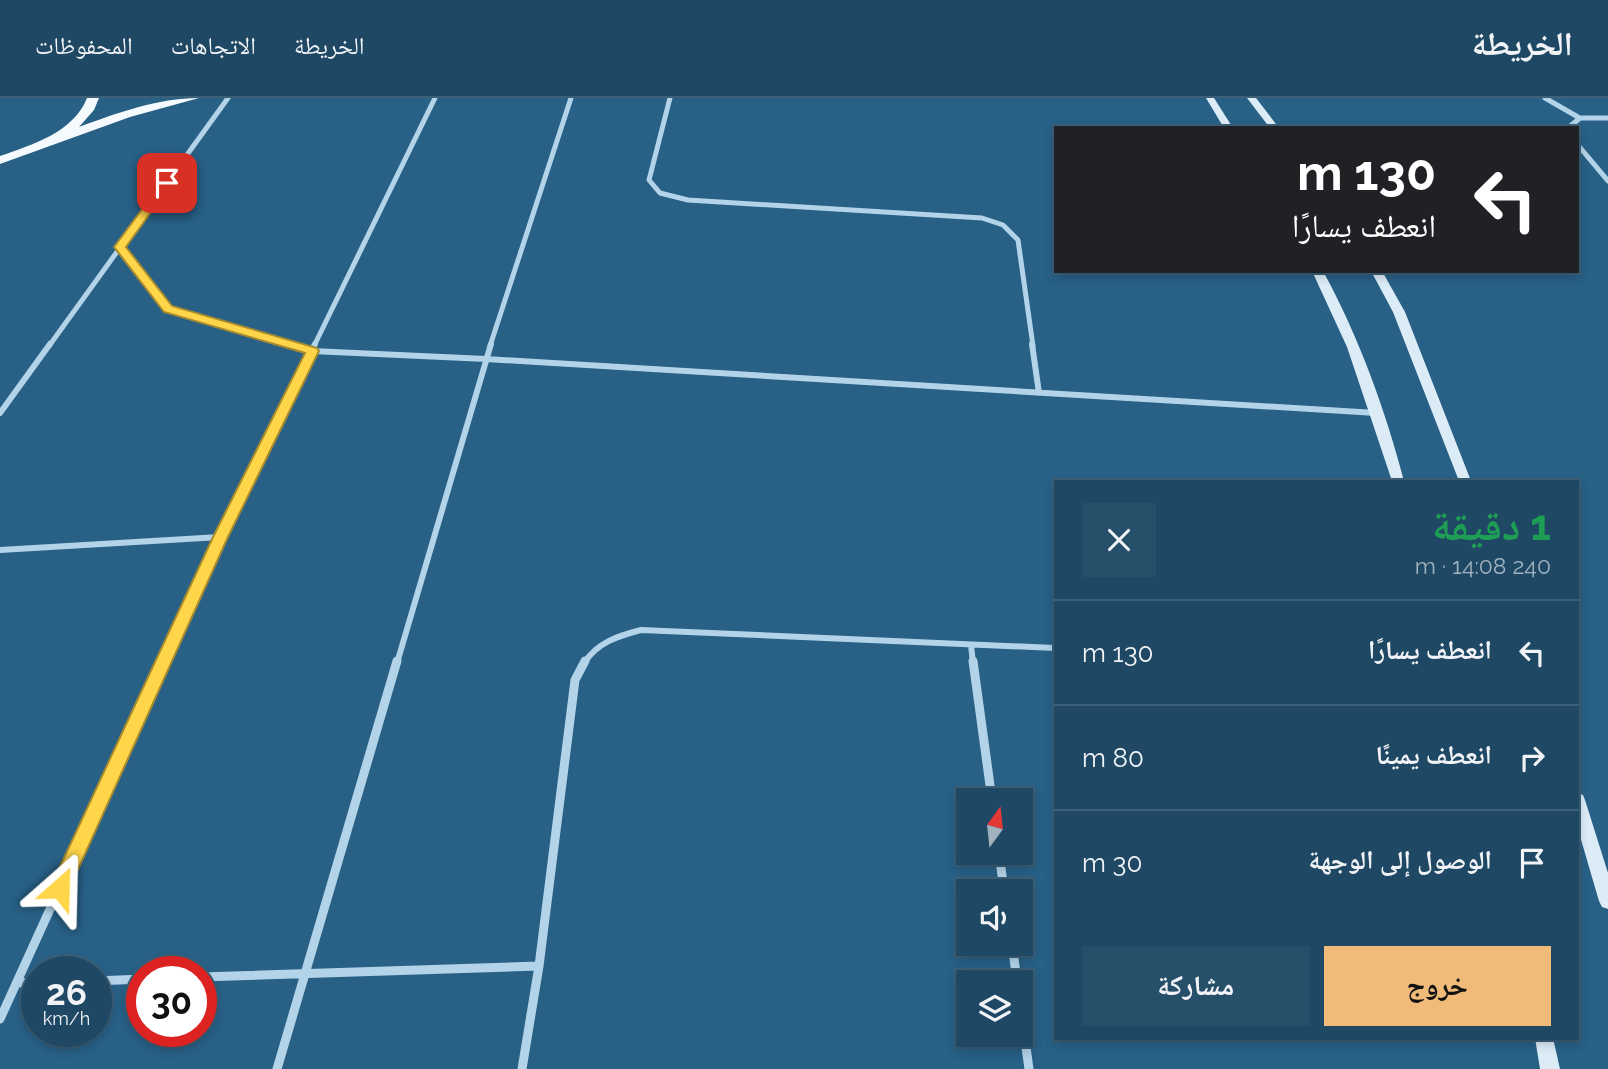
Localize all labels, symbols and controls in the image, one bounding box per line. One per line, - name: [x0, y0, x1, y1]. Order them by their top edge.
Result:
- text: الخريطة: [1472, 24, 1573, 63]
- text: المحفوظات: [35, 31, 133, 60]
- text: الاتجاهات: [171, 31, 256, 60]
- text: الخريطة: [294, 31, 365, 60]
- text: 130 m: [1297, 144, 1436, 201]
- pin: [137, 153, 197, 213]
- icon: left: [1460, 154, 1551, 245]
- icon: arrive: [148, 164, 186, 202]
- text: انعطف يسارًا: [1292, 207, 1436, 244]
- text: 1 دقيقة: [1432, 501, 1551, 550]
- button: close: [1082, 503, 1156, 577]
- text: 240 m · 14:08: [1415, 552, 1551, 579]
- icon: left: [1513, 634, 1551, 672]
- text: انعطف يسارًا: [1368, 635, 1492, 665]
- text: 130 m: [1082, 638, 1153, 668]
- icon: right: [1513, 739, 1551, 777]
- text: انعطف يمينًا: [1375, 740, 1492, 770]
- text: 80 m: [1082, 743, 1144, 773]
- north arrow: [956, 788, 1032, 864]
- map controls: [956, 788, 1033, 1047]
- icon: arrive: [1513, 844, 1551, 882]
- text: الوصول إلى الوجهة: [1309, 845, 1492, 875]
- text: 30 m: [1082, 848, 1142, 878]
- position arrow: [23, 851, 97, 925]
- button: sound: [956, 879, 1033, 956]
- button: مشاركة: [1082, 946, 1310, 1026]
- button: خروج: [1324, 946, 1551, 1026]
- speed limit sign: 30: [126, 956, 217, 1047]
- button: layers: [956, 970, 1033, 1047]
- text: 26: [46, 972, 87, 1013]
- text: km/h: [43, 1008, 90, 1029]

